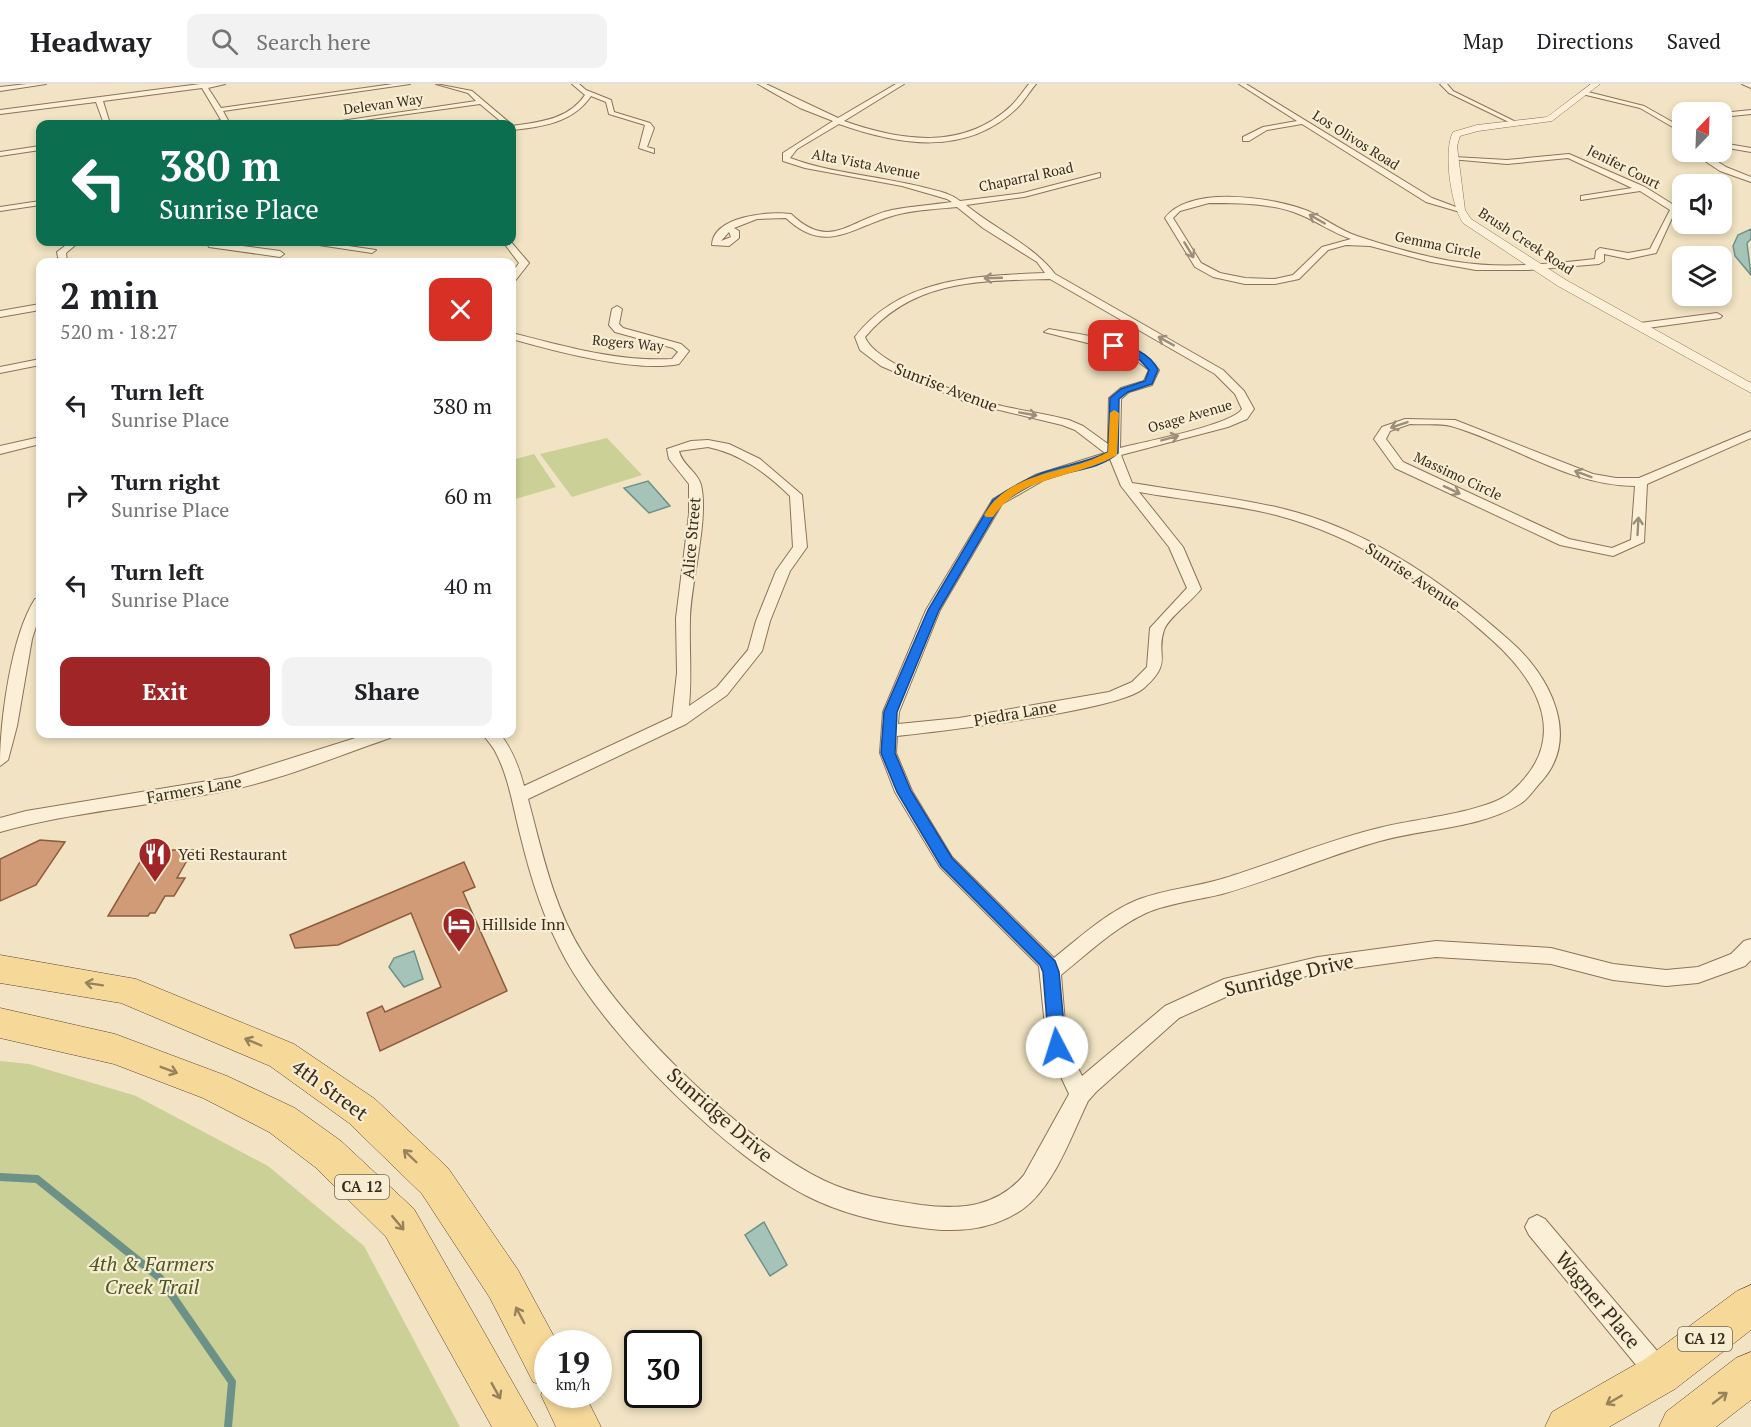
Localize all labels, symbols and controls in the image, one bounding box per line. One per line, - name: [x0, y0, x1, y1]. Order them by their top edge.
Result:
- search box: [187, 14, 607, 68]
- text: Headway: [30, 23, 151, 60]
- icon: search: [208, 25, 241, 58]
- text: Search here: [256, 27, 371, 56]
- text: Map: [1463, 27, 1504, 55]
- text: Directions: [1537, 27, 1634, 55]
- text: Saved: [1667, 27, 1721, 55]
- street label: Delevan Way: [342, 88, 425, 118]
- north arrow: [1672, 102, 1732, 162]
- map controls: [1672, 102, 1732, 306]
- street label: Los Olivos Road: [1309, 105, 1403, 174]
- text: 380 m: [159, 137, 280, 193]
- street label: Jenifer Court: [1584, 140, 1665, 193]
- icon: left: [60, 144, 138, 222]
- street label: Alta Vista Avenue: [810, 144, 922, 183]
- street label: Chaparral Road: [977, 157, 1075, 196]
- button: sound: [1672, 174, 1732, 234]
- text: Sunrise Place: [159, 191, 319, 227]
- street label: Brush Creek Road: [1475, 203, 1578, 279]
- one-way arrow: [1309, 213, 1326, 225]
- street label: Gemma Circle: [1393, 226, 1483, 263]
- one-way arrow: [1183, 241, 1195, 258]
- button: layers: [1672, 246, 1732, 306]
- text: 2 min: [60, 272, 158, 319]
- one-way arrow: [984, 273, 1004, 284]
- button: close: [429, 278, 492, 341]
- text: 520 m · 18:27: [60, 318, 178, 345]
- pin: [1088, 320, 1139, 371]
- icon: arrive: [1097, 329, 1130, 362]
- street label: Rogers Way: [591, 330, 666, 355]
- one-way arrow: [1158, 335, 1176, 346]
- street label: Sunrise Avenue: [891, 357, 1001, 417]
- text: Turn left: [111, 377, 204, 406]
- icon: left: [60, 389, 93, 422]
- text: 380 m: [432, 391, 492, 420]
- street label: Osage Avenue: [1145, 394, 1234, 437]
- text: Sunrise Place: [111, 406, 229, 433]
- one-way arrow: [1018, 409, 1037, 420]
- one-way arrow: [1390, 420, 1409, 431]
- one-way arrow: [1160, 432, 1179, 443]
- street label: Massimo Circle: [1411, 447, 1505, 504]
- text: Turn right: [111, 467, 220, 496]
- one-way arrow: [1574, 468, 1593, 479]
- icon: right: [60, 479, 93, 512]
- text: 60 m: [444, 481, 492, 510]
- one-way arrow: [1442, 484, 1460, 496]
- text: Sunrise Place: [111, 496, 229, 523]
- street label: Alice Street: [676, 496, 706, 580]
- one-way arrow: [1633, 516, 1644, 536]
- street label: Sunrise Avenue: [1361, 537, 1465, 615]
- text: Turn left: [111, 557, 204, 586]
- icon: left: [60, 569, 93, 602]
- text: 40 m: [444, 571, 492, 600]
- text: Sunrise Place: [111, 586, 229, 613]
- button: Exit: [60, 657, 270, 726]
- button: Share: [282, 657, 492, 726]
- street label: Piedra Lane: [972, 695, 1058, 731]
- street label: Farmers Lane: [145, 770, 243, 808]
- restaurant icon: Yeti Restaurant: [137, 836, 173, 883]
- place label: Yeti Restaurant: [178, 843, 287, 865]
- hotel icon: Hillside Inn: [441, 906, 477, 953]
- place label: Hillside Inn: [482, 913, 566, 935]
- street label: Sunridge Drive: [1222, 947, 1356, 1003]
- one-way arrow: [85, 979, 105, 990]
- position arrow: [1025, 1015, 1089, 1079]
- one-way arrow: [244, 1036, 263, 1047]
- street label: 4th Street: [287, 1053, 374, 1127]
- street label: Sunridge Drive: [662, 1061, 779, 1168]
- one-way arrow: [159, 1065, 178, 1076]
- one-way arrow: [402, 1149, 417, 1163]
- road number: CA 12: [335, 1175, 389, 1199]
- one-way arrow: [391, 1215, 405, 1230]
- street label: Wagner Place: [1550, 1245, 1647, 1354]
- park label: 4th & Farmers Creek Trail: [88, 1250, 215, 1300]
- one-way arrow: [514, 1307, 525, 1325]
- road number: CA 12: [1678, 1327, 1732, 1351]
- speed limit sign: 30: [624, 1330, 702, 1408]
- text: 19: [556, 1342, 590, 1382]
- text: km/h: [556, 1374, 590, 1394]
- one-way arrow: [490, 1382, 502, 1399]
- one-way arrow: [1712, 1391, 1728, 1404]
- one-way arrow: [1605, 1395, 1622, 1407]

